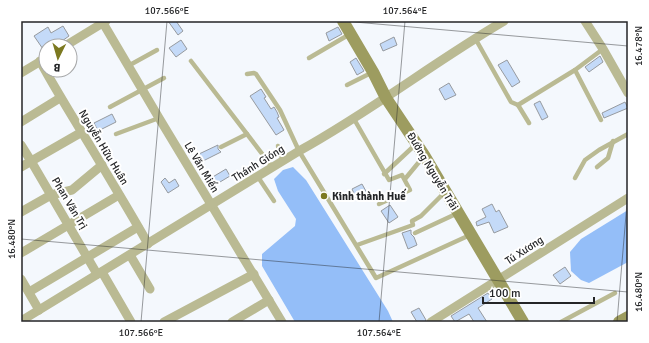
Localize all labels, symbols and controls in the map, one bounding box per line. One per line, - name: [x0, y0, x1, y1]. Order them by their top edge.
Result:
- text: 107.566°E: [145, 5, 190, 17]
- text: 107.564°E: [383, 5, 428, 17]
- text: 16.478°N: [633, 26, 645, 66]
- north arrow: [38, 38, 78, 78]
- text: B: [53, 61, 61, 74]
- street label: Nguyễn Hữu Huân: [76, 107, 132, 187]
- street label: Đường Nguyễn Trãi: [404, 129, 462, 213]
- street label: Lê Văn Miến: [181, 139, 223, 195]
- street label: Thánh Gióng: [230, 142, 287, 185]
- street label: Phan Văn Trị: [49, 175, 90, 232]
- place label: Kinh thành Huế: [332, 188, 406, 203]
- marker: Kinh thành Huế: [319, 191, 329, 201]
- text: 16.480°N: [6, 219, 18, 259]
- street label: Tú Xương: [503, 233, 546, 268]
- text: 16.480°N: [633, 272, 645, 312]
- scale bar: [483, 279, 594, 305]
- text: 100 m: [489, 286, 521, 301]
- text: 107.566°E: [119, 327, 164, 339]
- text: 107.564°E: [357, 327, 402, 339]

